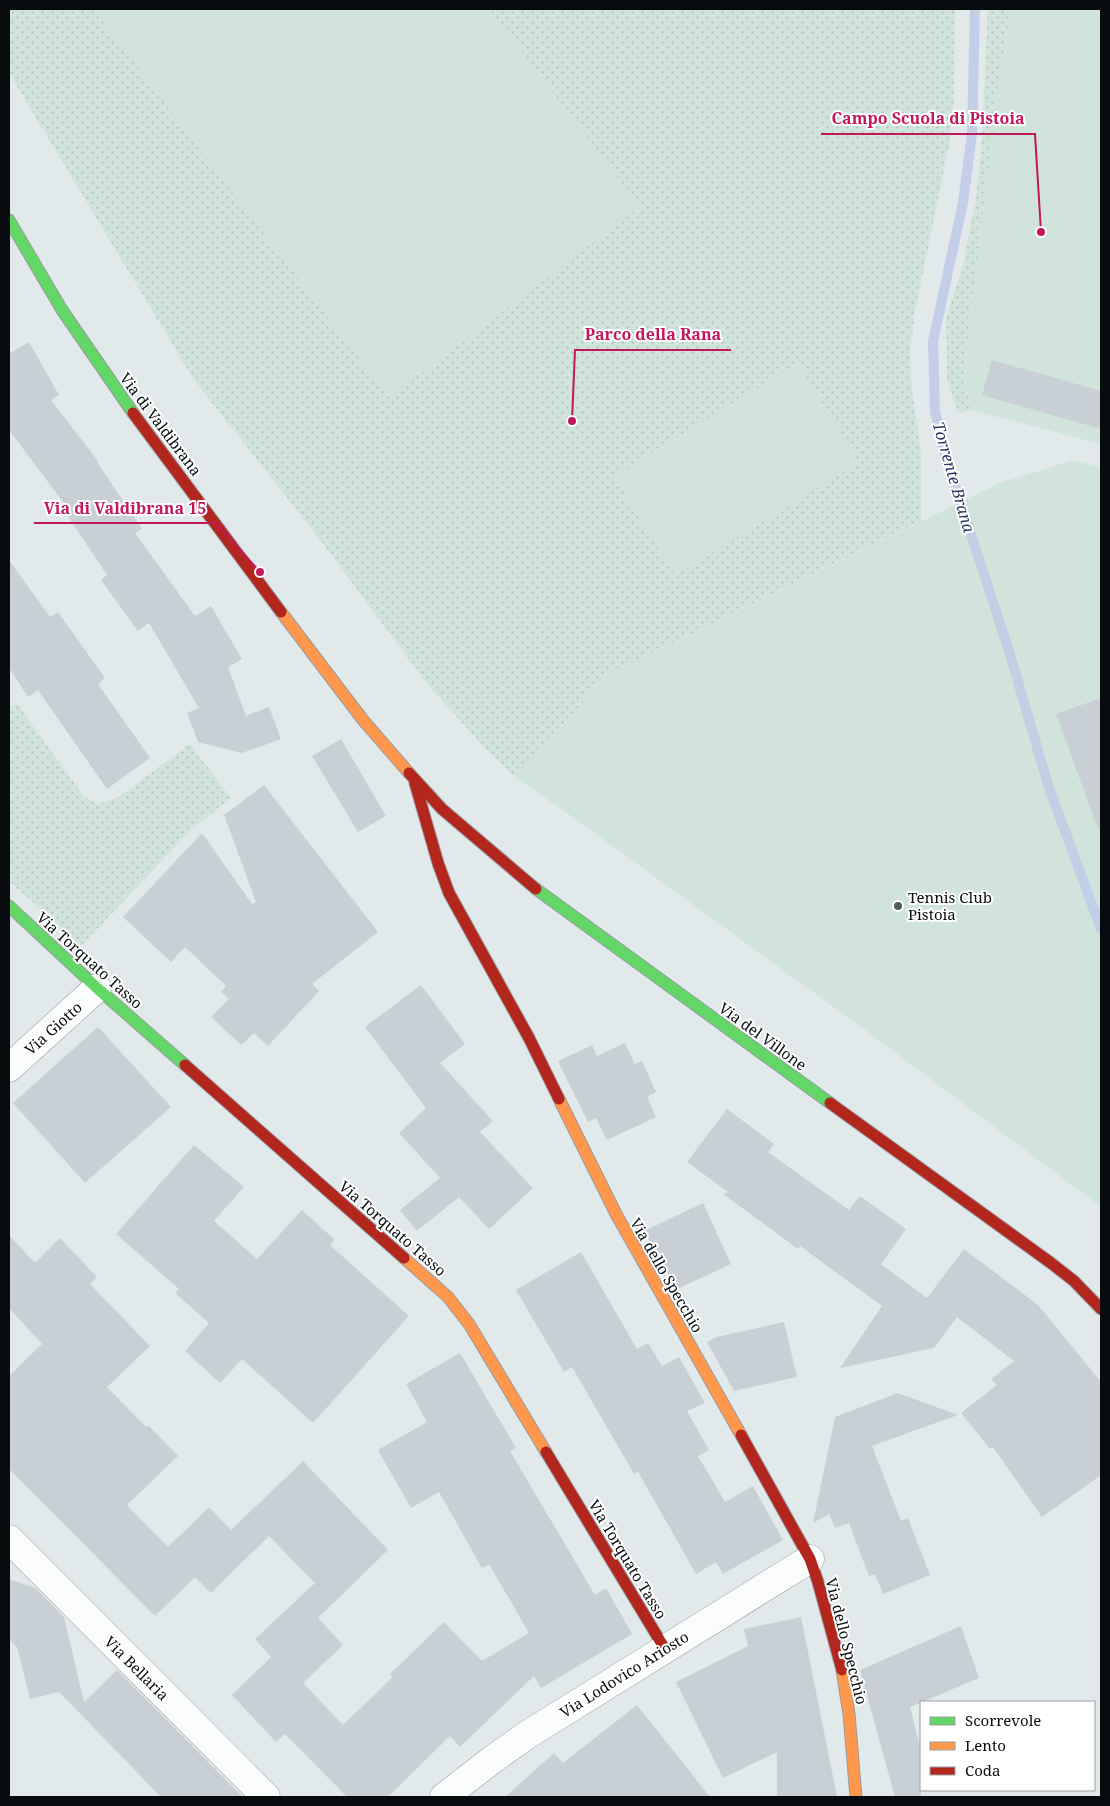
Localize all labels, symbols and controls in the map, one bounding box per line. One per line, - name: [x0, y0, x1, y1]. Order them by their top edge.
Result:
- callout: Campo Scuola di Pistoia: [821, 103, 1035, 134]
- text: Campo Scuola di Pistoia: [831, 107, 1025, 129]
- callout: Parco della Rana: [575, 319, 731, 350]
- text: Parco della Rana: [585, 323, 722, 345]
- street label: Via di Valdibrana: [116, 368, 206, 480]
- water label: Torrente Brana: [928, 419, 981, 536]
- callout: Via di Valdibrana 15: [34, 492, 216, 523]
- text: Via di Valdibrana 15: [44, 497, 206, 519]
- place label: Tennis Club Pistoia: [908, 887, 992, 924]
- marker: Tennis Club Pistoia: [892, 900, 904, 912]
- street label: Via Torquato Tasso: [33, 907, 147, 1013]
- street label: Via Giotto: [20, 997, 86, 1059]
- street label: Via del Villone: [715, 997, 811, 1075]
- street label: Via Torquato Tasso: [335, 1176, 451, 1280]
- street label: Via dello Specchio: [626, 1214, 708, 1336]
- street label: Via Torquato Tasso: [584, 1496, 672, 1622]
- street label: Via dello Specchio: [822, 1576, 872, 1706]
- street label: Via Lodovico Ariosto: [556, 1626, 692, 1722]
- street label: Via Bellaria: [101, 1632, 173, 1704]
- legend: [920, 1701, 1095, 1791]
- text: Scorrevole: [965, 1710, 1041, 1730]
- text: Lento: [965, 1735, 1006, 1755]
- text: Coda: [965, 1760, 1001, 1780]

